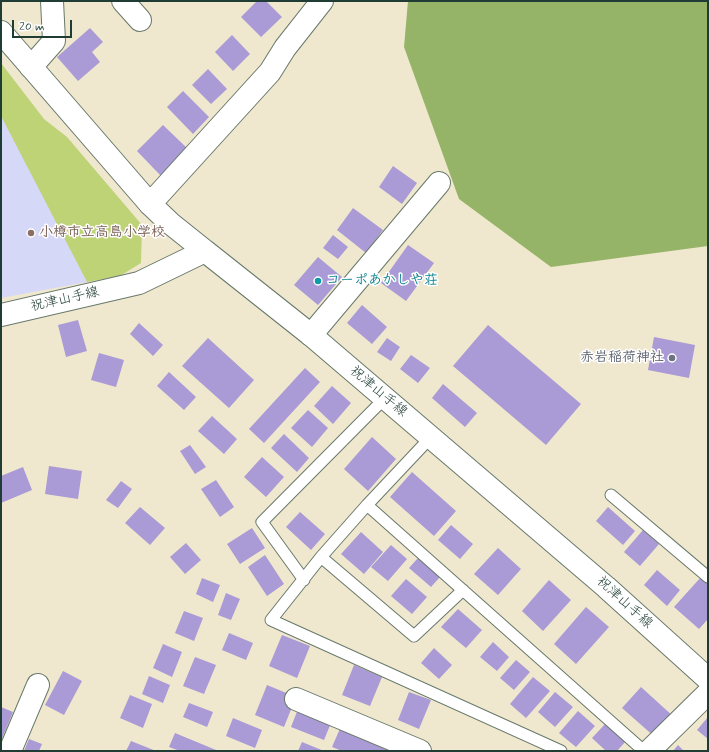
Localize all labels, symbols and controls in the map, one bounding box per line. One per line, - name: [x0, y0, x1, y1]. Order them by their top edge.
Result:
- scale bar: [14, 12, 74, 38]
- text: 20 m: [19, 19, 45, 35]
- place label: 小樽市立高島小学校: [39, 225, 165, 241]
- marker: 小樽市立高島小学校: [26, 228, 36, 238]
- place label: コーポあかしや荘: [326, 273, 438, 289]
- marker: コーポあかしや荘: [313, 276, 323, 286]
- street label: 祝津山手線: [29, 284, 101, 316]
- place label: 赤岩稲荷神社: [580, 350, 664, 366]
- marker: 赤岩稲荷神社: [667, 353, 677, 363]
- street label: 祝津山手線: [346, 363, 410, 421]
- street label: 祝津山手線: [592, 573, 656, 633]

